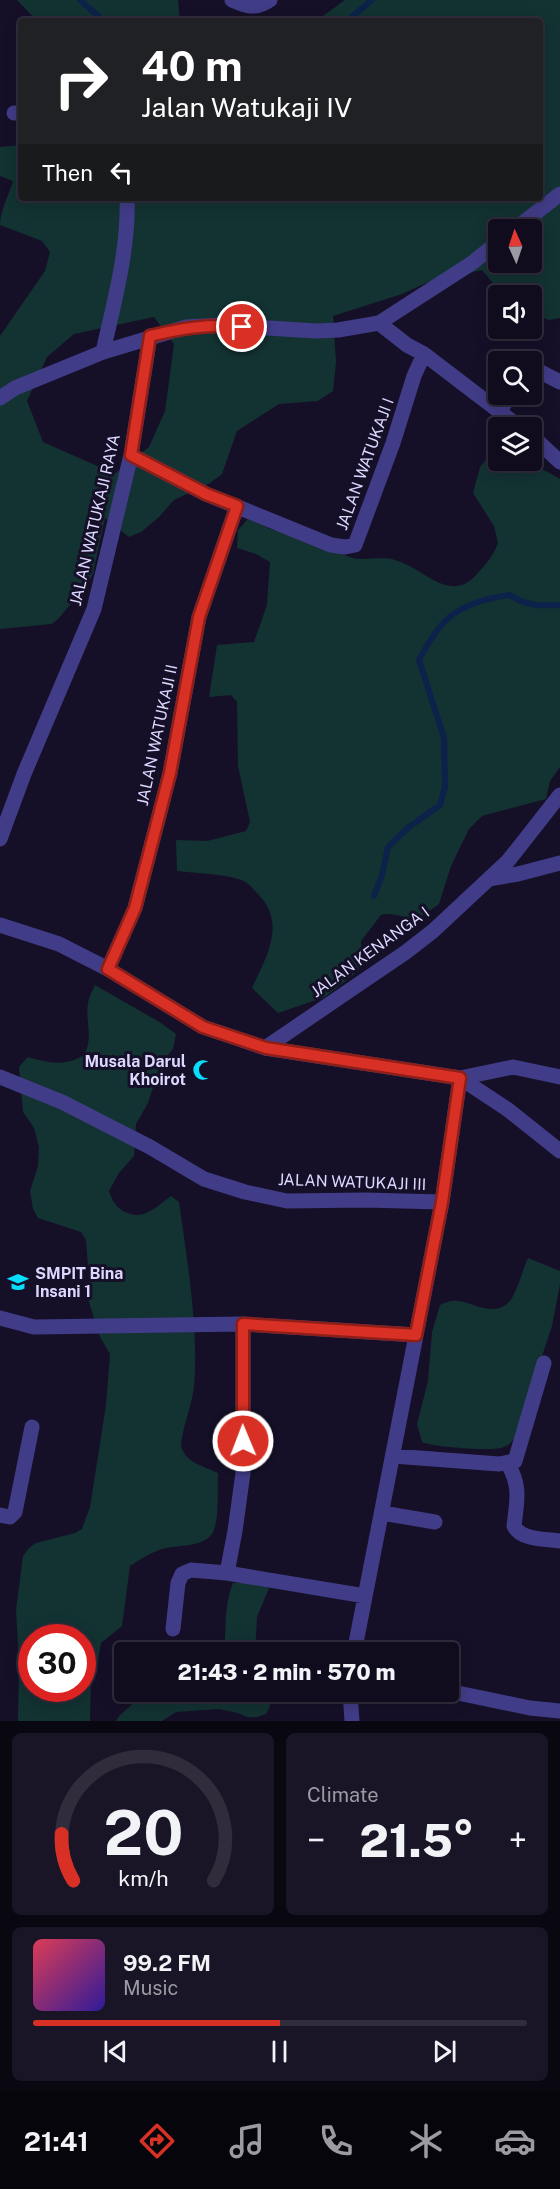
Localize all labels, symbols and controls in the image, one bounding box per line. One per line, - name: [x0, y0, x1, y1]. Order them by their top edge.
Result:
- text: 40 m: [141, 41, 243, 90]
- icon: right: [42, 42, 120, 120]
- text: Jalan Watukaji IV: [141, 91, 352, 123]
- icon: left: [105, 156, 138, 189]
- text: Then: [42, 160, 93, 186]
- north arrow: [488, 219, 542, 273]
- map controls: [488, 219, 542, 471]
- button: sound: [488, 285, 542, 339]
- pin: [216, 301, 267, 352]
- icon: arrive: [225, 310, 258, 343]
- button: search: [488, 351, 542, 405]
- street label: JALAN WATUKAJI I: [332, 395, 398, 533]
- button: layers: [488, 417, 542, 471]
- street label: JALAN WATUKAJI RAYA: [66, 432, 124, 608]
- street label: JALAN WATUKAJI II: [133, 663, 181, 807]
- street label: JALAN KENANGA I: [307, 903, 433, 1001]
- place label: Musala Darul Khoirot: [84, 1052, 186, 1089]
- mosque icon: Musala Darul Khoirot: [191, 1058, 215, 1082]
- street label: JALAN WATUKAJI III: [278, 1170, 426, 1194]
- place label: SMPIT Bina Insani 1: [35, 1264, 123, 1301]
- school or university icon: SMPIT Bina Insani 1: [6, 1270, 30, 1294]
- position arrow: [211, 1409, 275, 1473]
- speed limit sign: 30: [18, 1624, 96, 1702]
- text: 21:43 · 2 min · 570 m: [177, 1659, 396, 1685]
- text: Climate: [307, 1783, 379, 1807]
- text: 20: [103, 1796, 183, 1869]
- text: 21.5°: [360, 1814, 474, 1867]
- text: −: [307, 1821, 325, 1859]
- text: +: [509, 1821, 527, 1859]
- text: km/h: [118, 1866, 168, 1891]
- text: 99.2 FM: [123, 1950, 211, 1976]
- text: Music: [123, 1976, 178, 2000]
- icon: previous: [99, 2035, 132, 2068]
- icon: pause: [263, 2035, 296, 2068]
- icon: next: [428, 2035, 461, 2068]
- icon: directions: [136, 2120, 178, 2162]
- icon: music: [226, 2120, 268, 2162]
- icon: phone: [315, 2120, 357, 2162]
- icon: climate: [405, 2120, 447, 2162]
- icon: car: [494, 2120, 536, 2162]
- text: 21:41: [24, 2125, 89, 2157]

